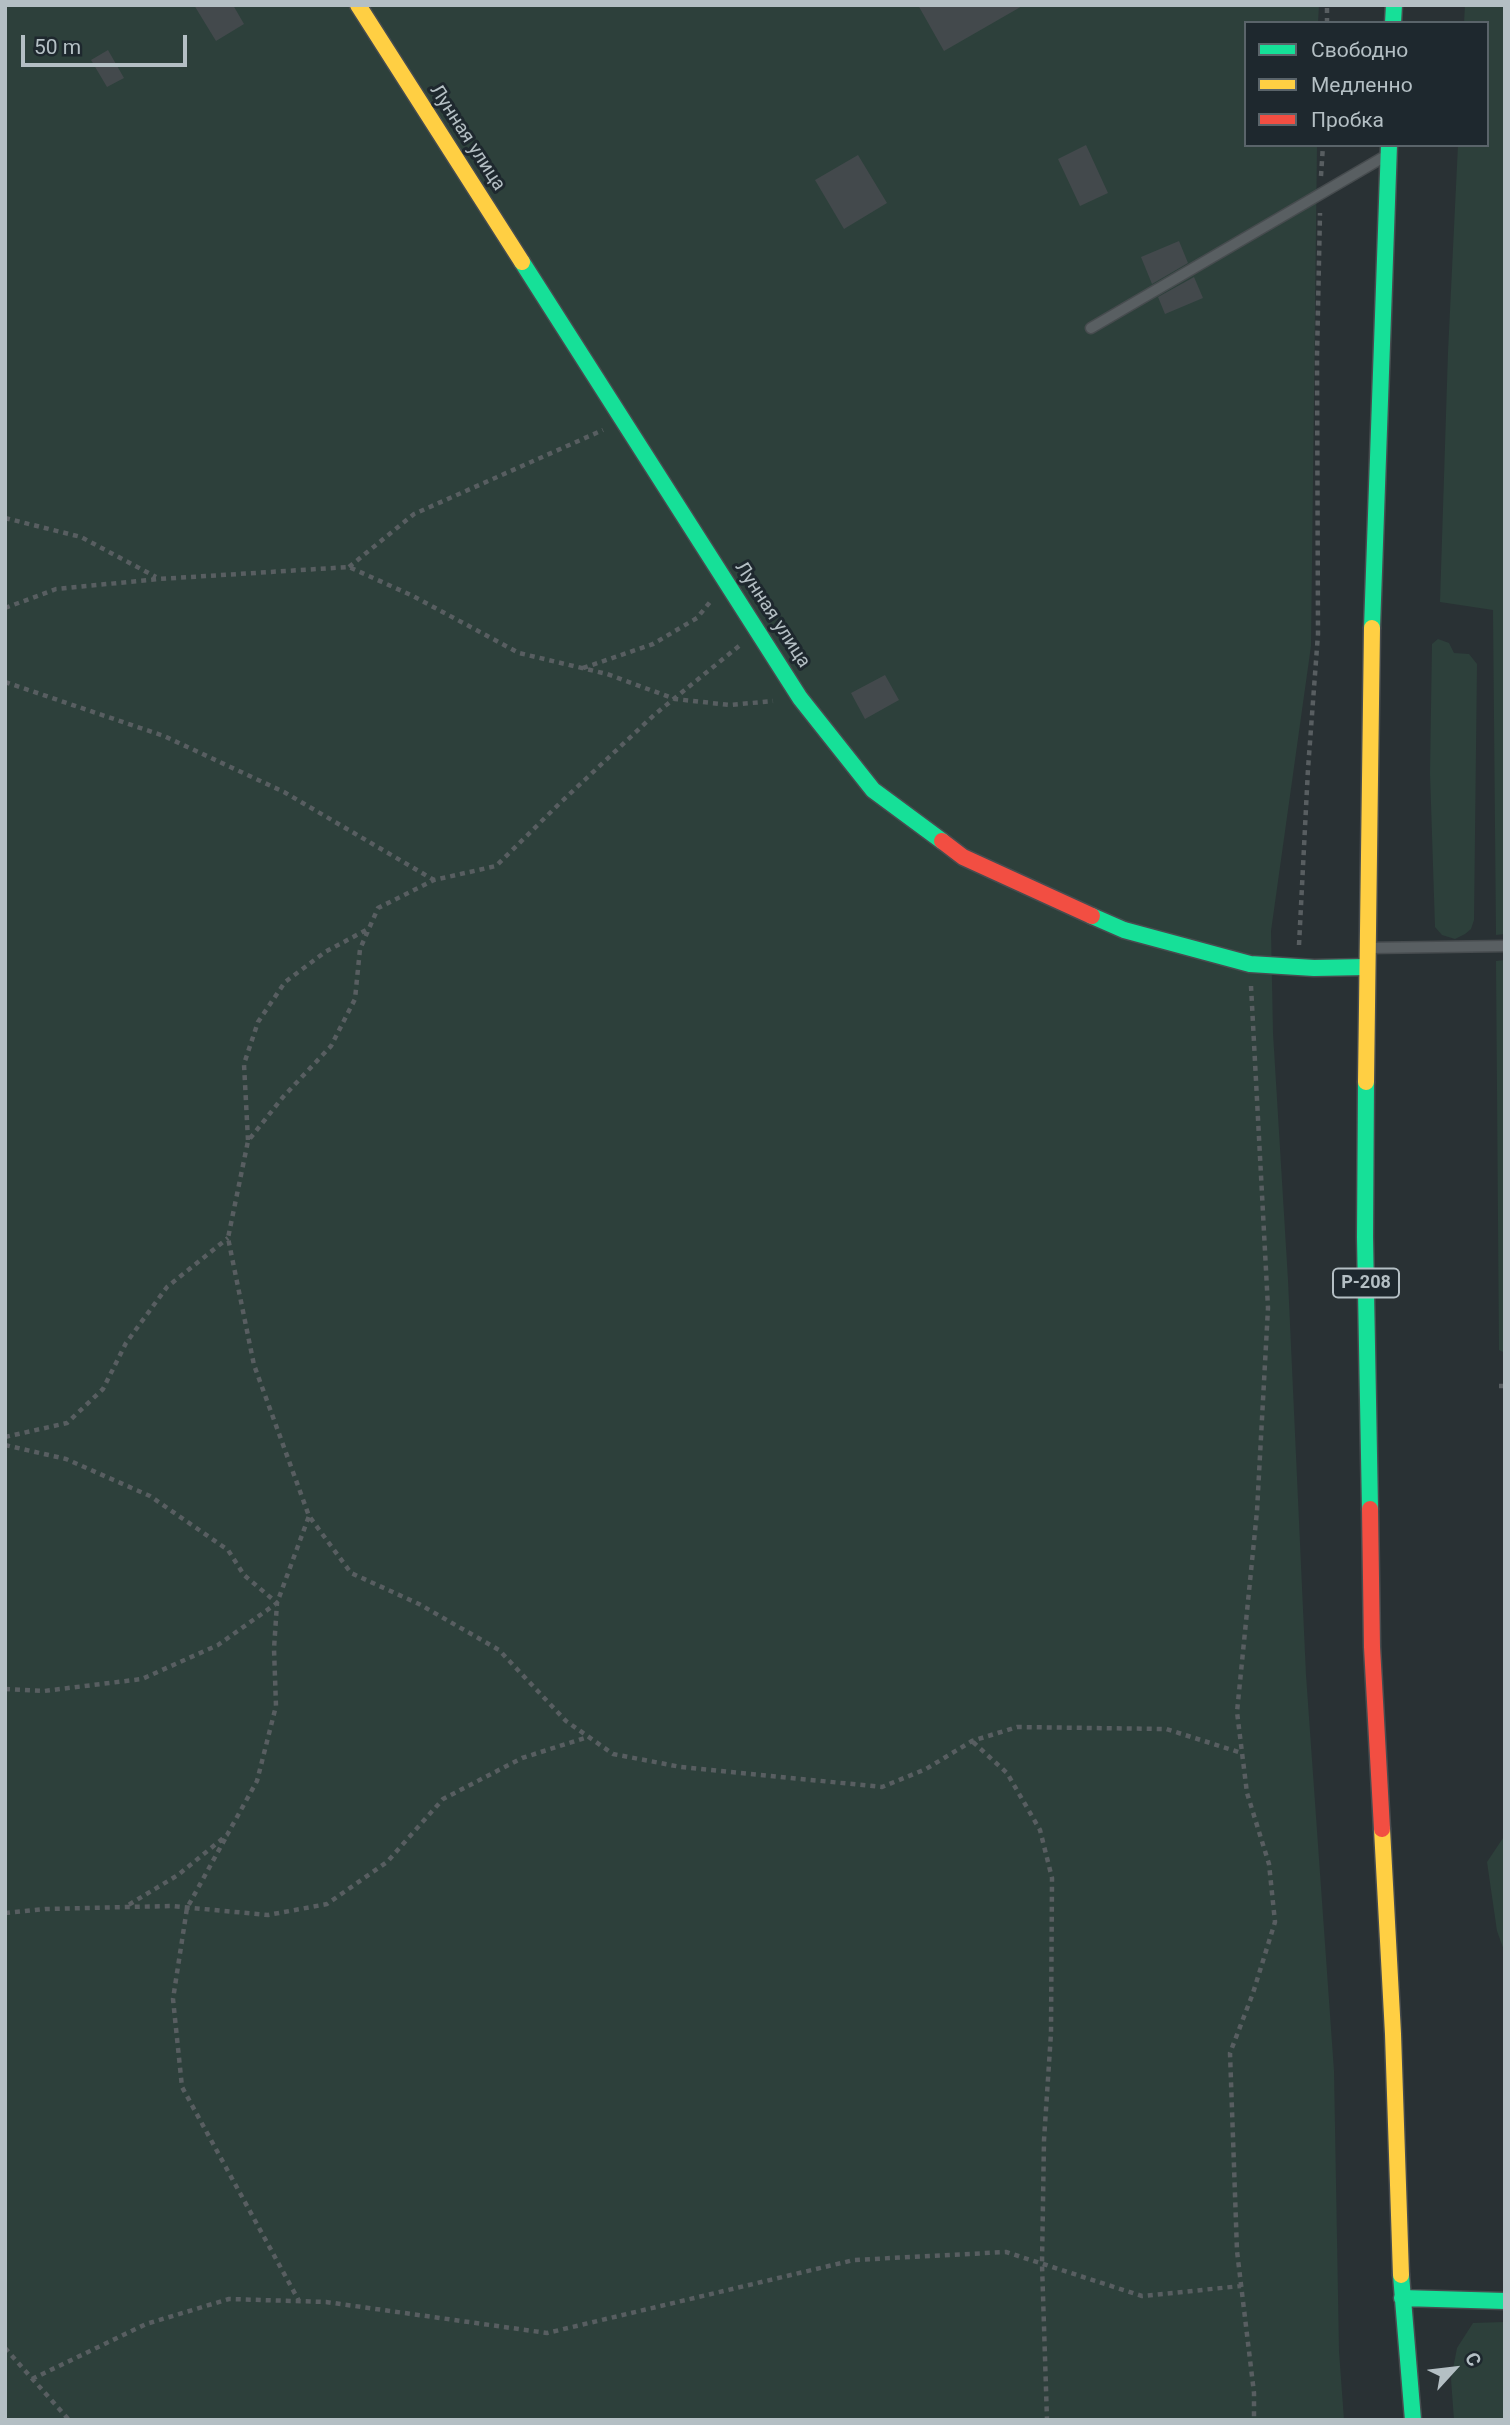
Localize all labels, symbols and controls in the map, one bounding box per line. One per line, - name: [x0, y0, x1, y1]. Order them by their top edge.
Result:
- scale bar: [24, 21, 191, 65]
- legend: [1244, 21, 1489, 147]
- text: 50 m: [34, 35, 81, 59]
- text: Свободно: [1311, 38, 1408, 62]
- text: Медленно: [1311, 73, 1413, 97]
- street label: Лунная улица: [424, 81, 510, 195]
- text: Пробка: [1311, 108, 1384, 132]
- street label: Лунная улица: [729, 558, 815, 672]
- road number: Р-208: [1333, 1268, 1399, 1298]
- north arrow: [1419, 2334, 1489, 2404]
- text: С: [1460, 2348, 1486, 2370]

